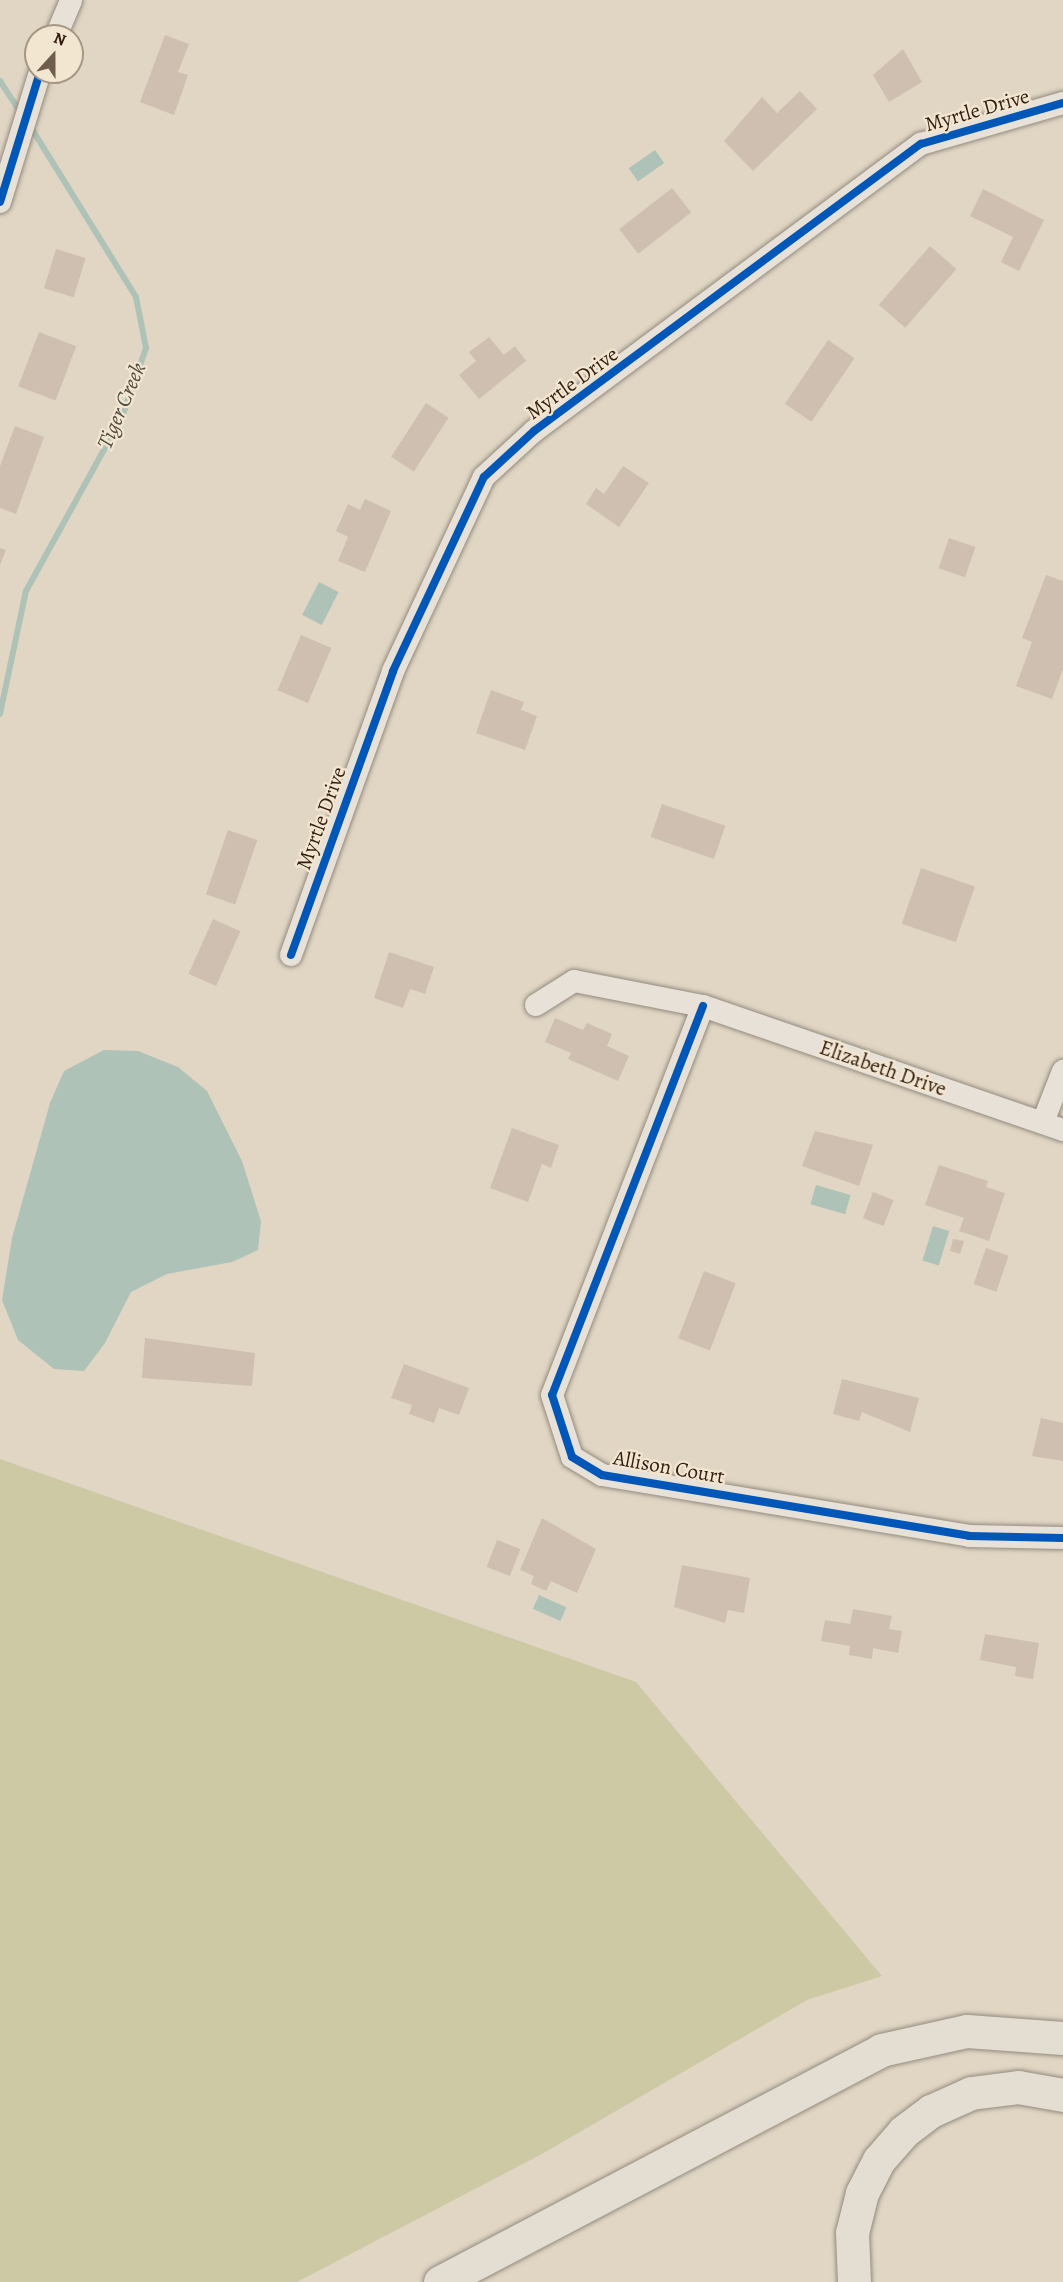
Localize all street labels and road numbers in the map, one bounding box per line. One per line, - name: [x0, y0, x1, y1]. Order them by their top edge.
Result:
- street label: Myrtle Drive: [922, 83, 1032, 137]
- street label: Myrtle Drive: [521, 341, 623, 425]
- street label: Myrtle Drive: [291, 763, 351, 873]
- street label: Elizabeth Drive: [816, 1035, 950, 1101]
- street label: Allison Court: [612, 1445, 726, 1489]

